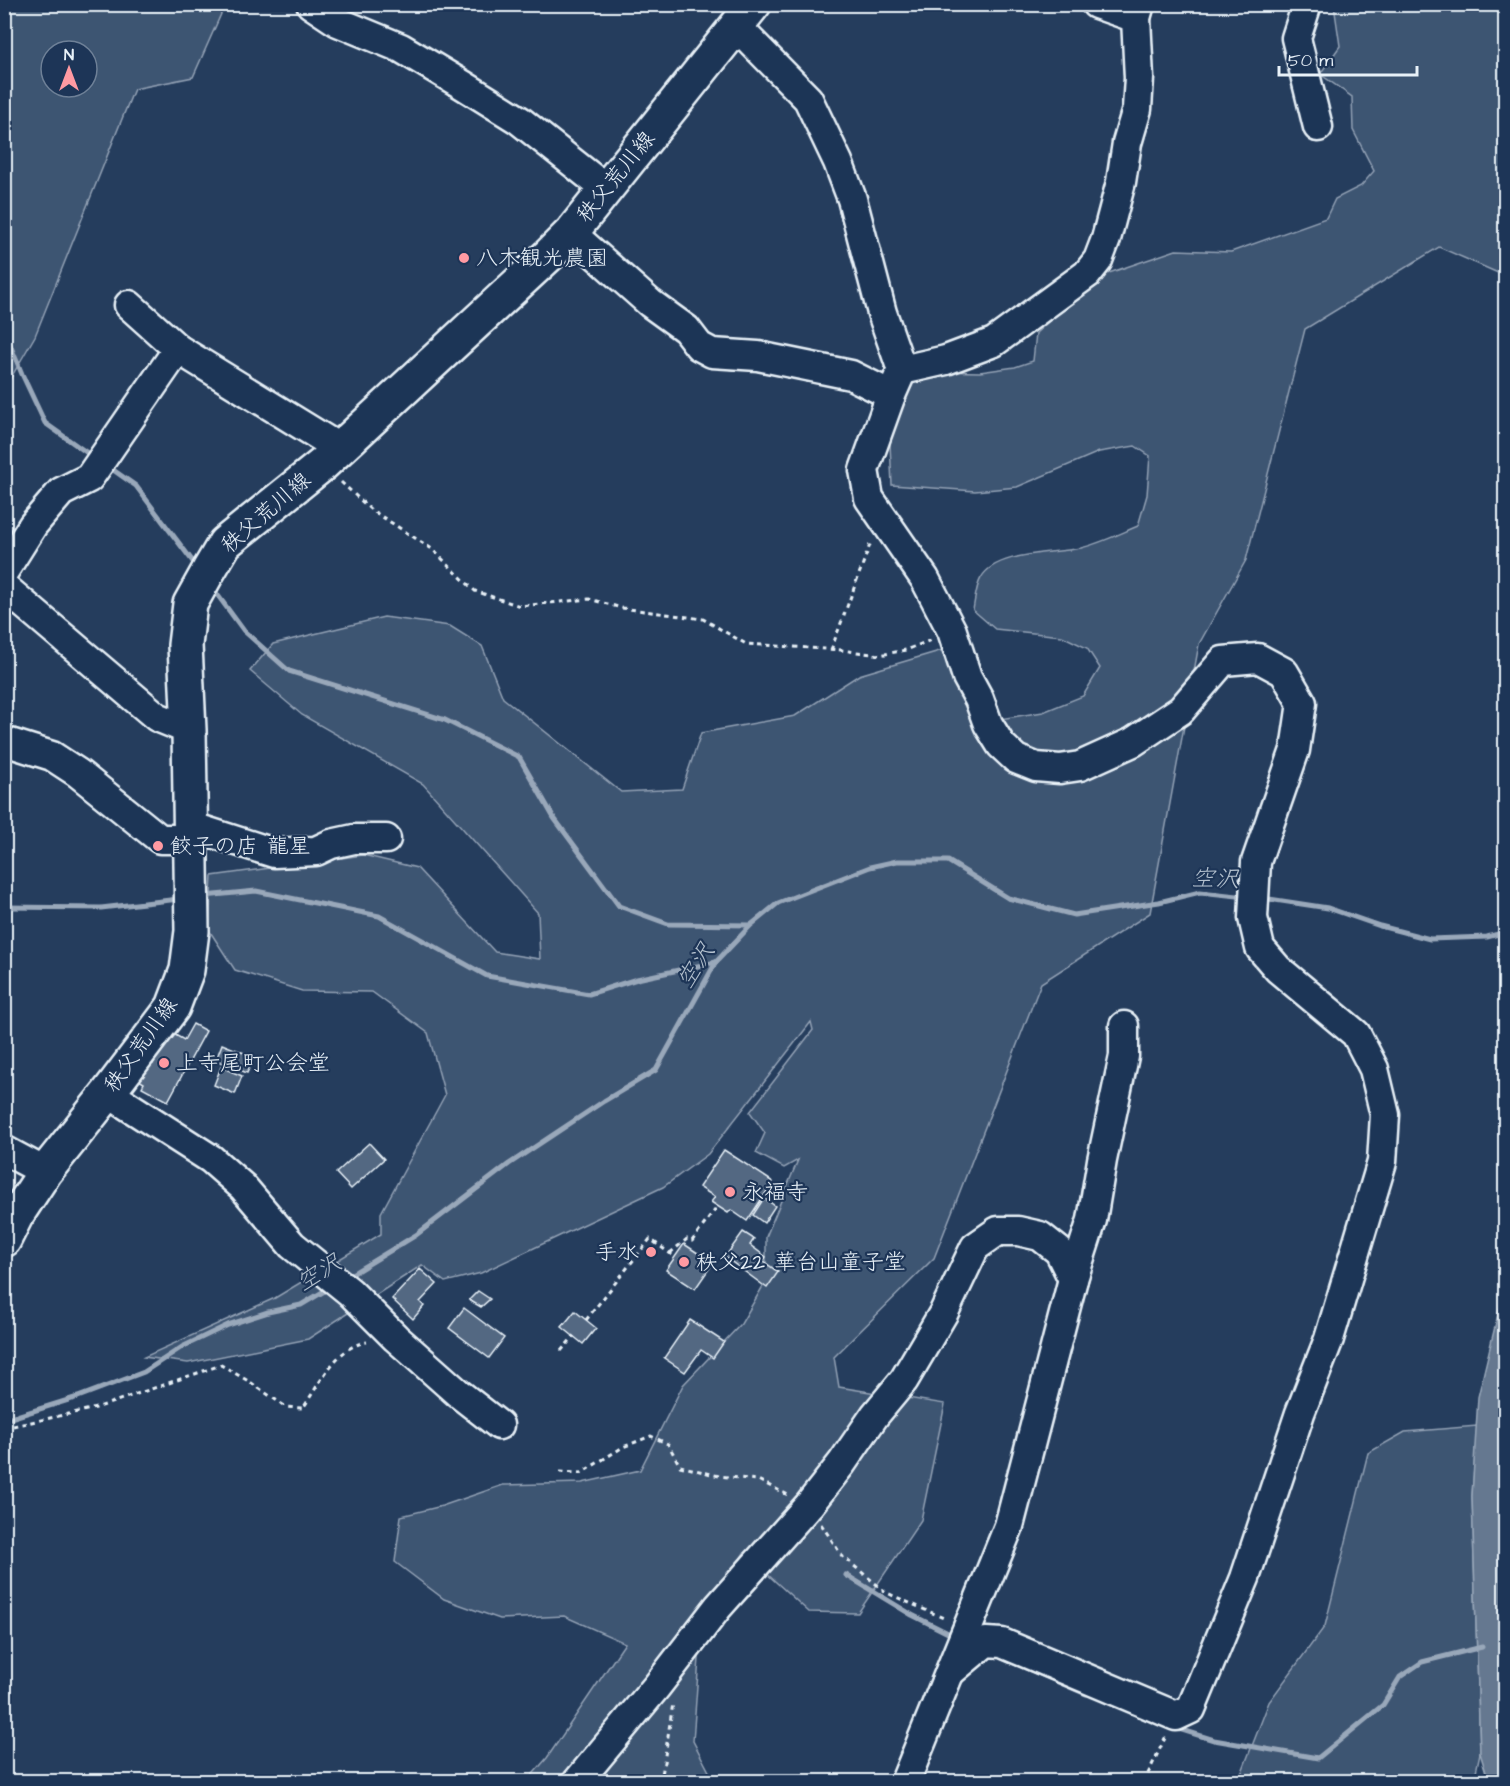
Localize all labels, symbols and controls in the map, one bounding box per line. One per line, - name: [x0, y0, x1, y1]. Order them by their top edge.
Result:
- north arrow: [39, 39, 99, 99]
- scale bar: [1279, 39, 1417, 77]
- text: N: [64, 44, 74, 66]
- text: 50 m: [1288, 48, 1333, 73]
- street label: 秩父荒川線: [569, 124, 663, 230]
- place label: 八木観光農園: [476, 243, 608, 274]
- marker: 八木観光農園: [457, 251, 471, 265]
- street label: 秩父荒川線: [214, 465, 318, 561]
- place label: 餃子の店 龍星: [170, 831, 311, 862]
- marker: 餃子の店 龍星: [151, 839, 165, 853]
- water label: 空沢: [1190, 861, 1241, 897]
- water label: 空沢: [669, 936, 724, 995]
- street label: 秩父荒川線: [97, 991, 185, 1099]
- place label: 上寺尾町公会堂: [176, 1048, 330, 1079]
- marker: 上寺尾町公会堂: [157, 1056, 171, 1070]
- place label: 永福寺: [742, 1177, 808, 1208]
- marker: 永福寺: [723, 1185, 737, 1199]
- place label: 手水: [595, 1237, 639, 1268]
- marker: 手水: [644, 1245, 658, 1259]
- water label: 空沢: [290, 1246, 349, 1300]
- place label: 秩父22 華台山童子堂: [696, 1247, 906, 1278]
- marker: 秩父22 華台山童子堂: [677, 1255, 691, 1269]

